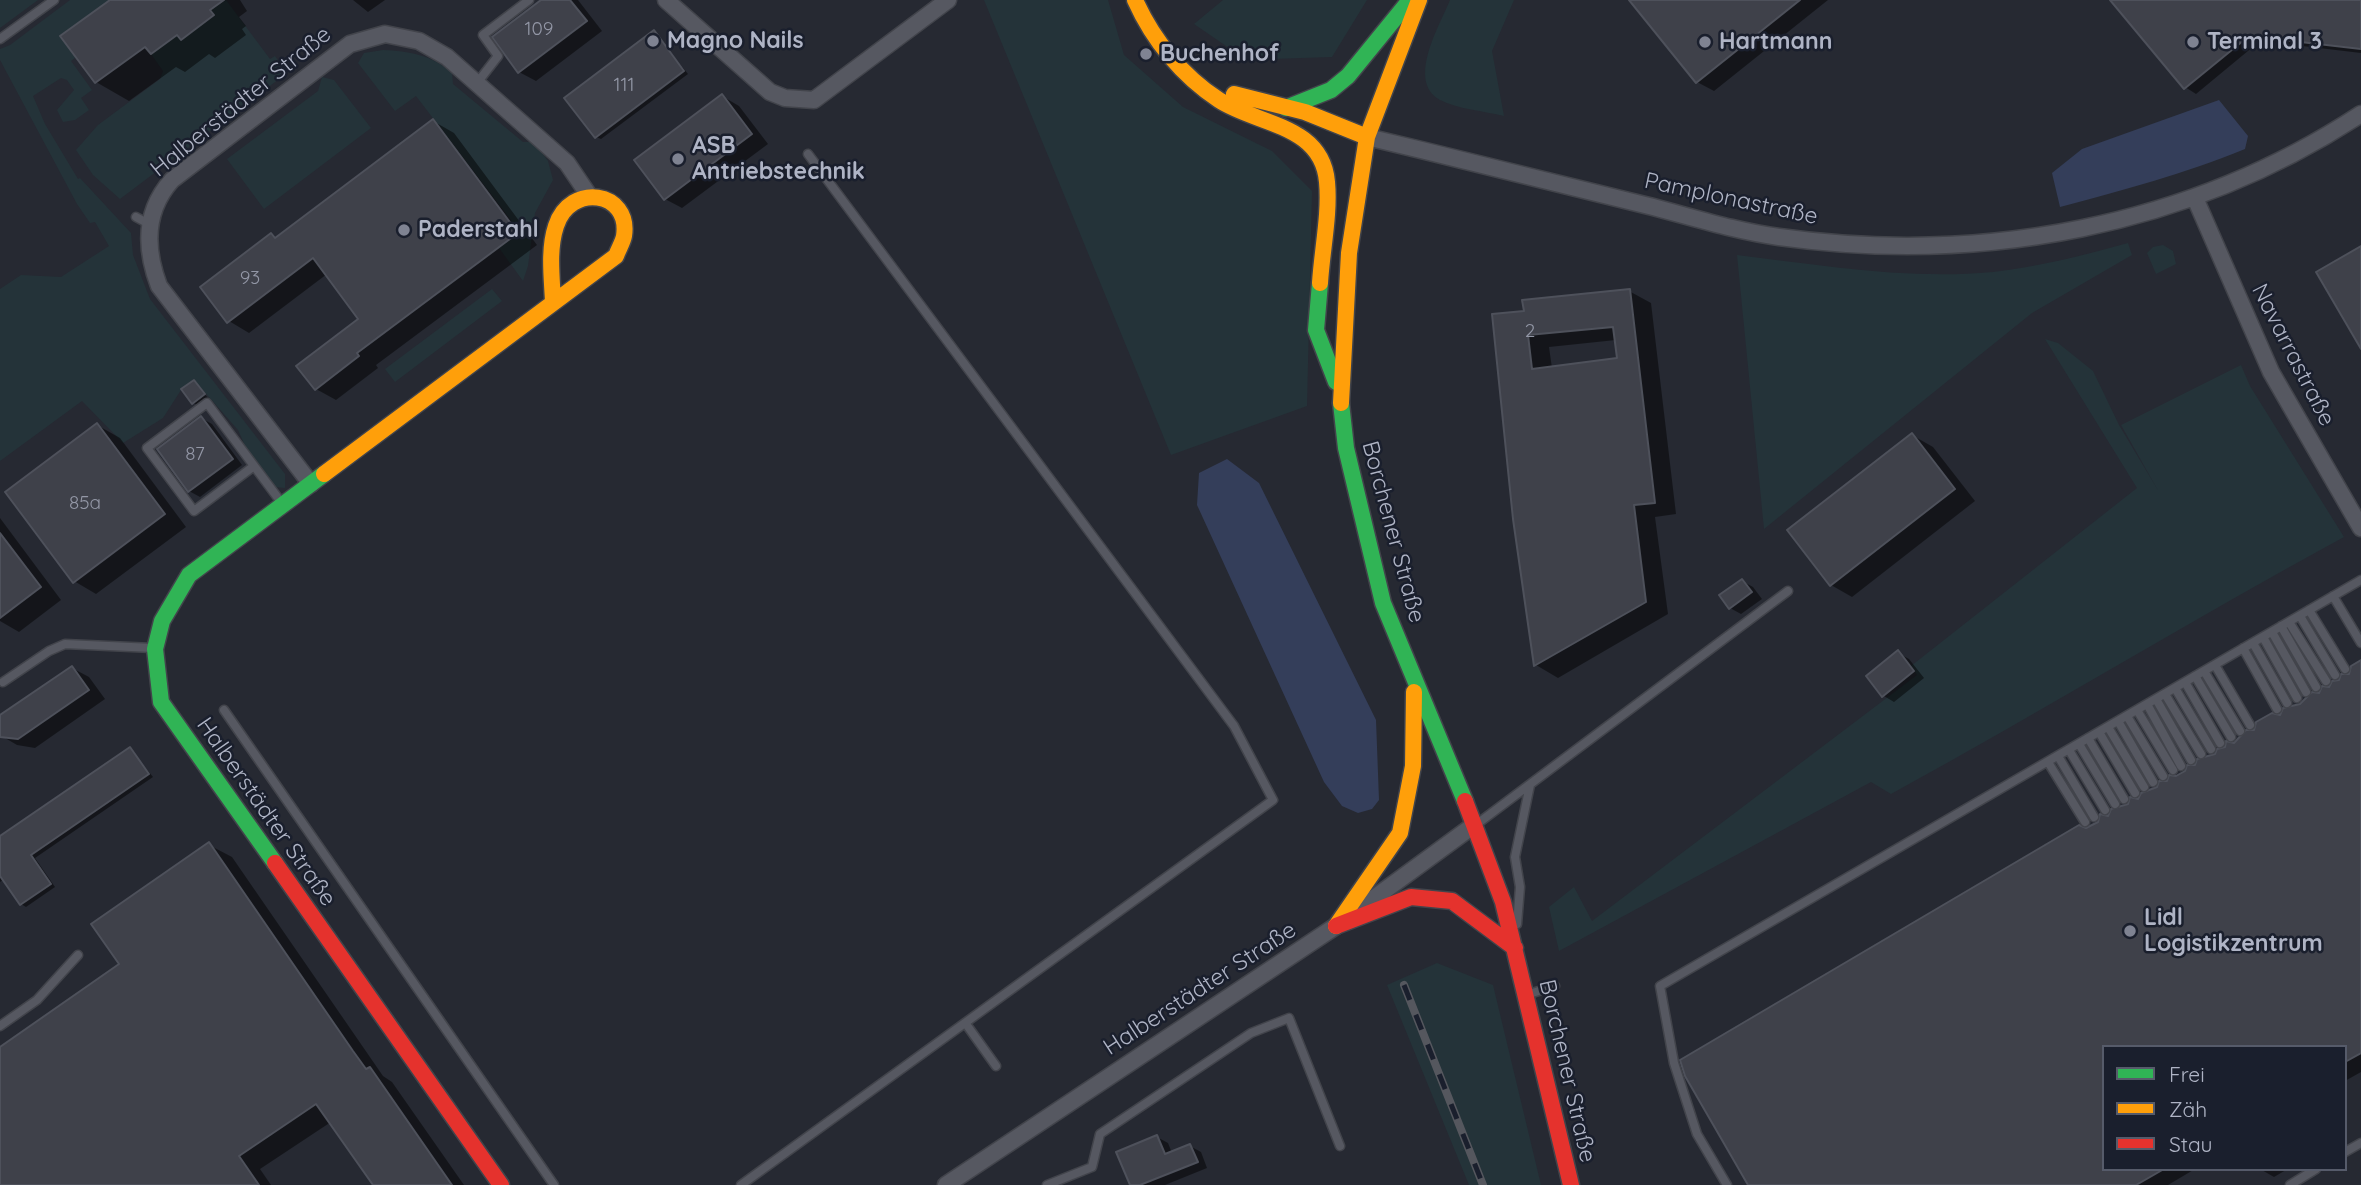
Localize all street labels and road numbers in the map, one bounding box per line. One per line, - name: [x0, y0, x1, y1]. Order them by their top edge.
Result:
- street label: Halberstädter Straße: [145, 21, 337, 183]
- street label: Pamplonastraße: [1642, 167, 1820, 231]
- street label: Navarrastraße: [2245, 279, 2341, 431]
- street label: Borchener Straße: [1356, 438, 1430, 626]
- street label: Halberstädter Straße: [190, 712, 342, 912]
- street label: Halberstädter Straße: [1099, 916, 1301, 1062]
- street label: Borchener Straße: [1533, 977, 1601, 1165]

